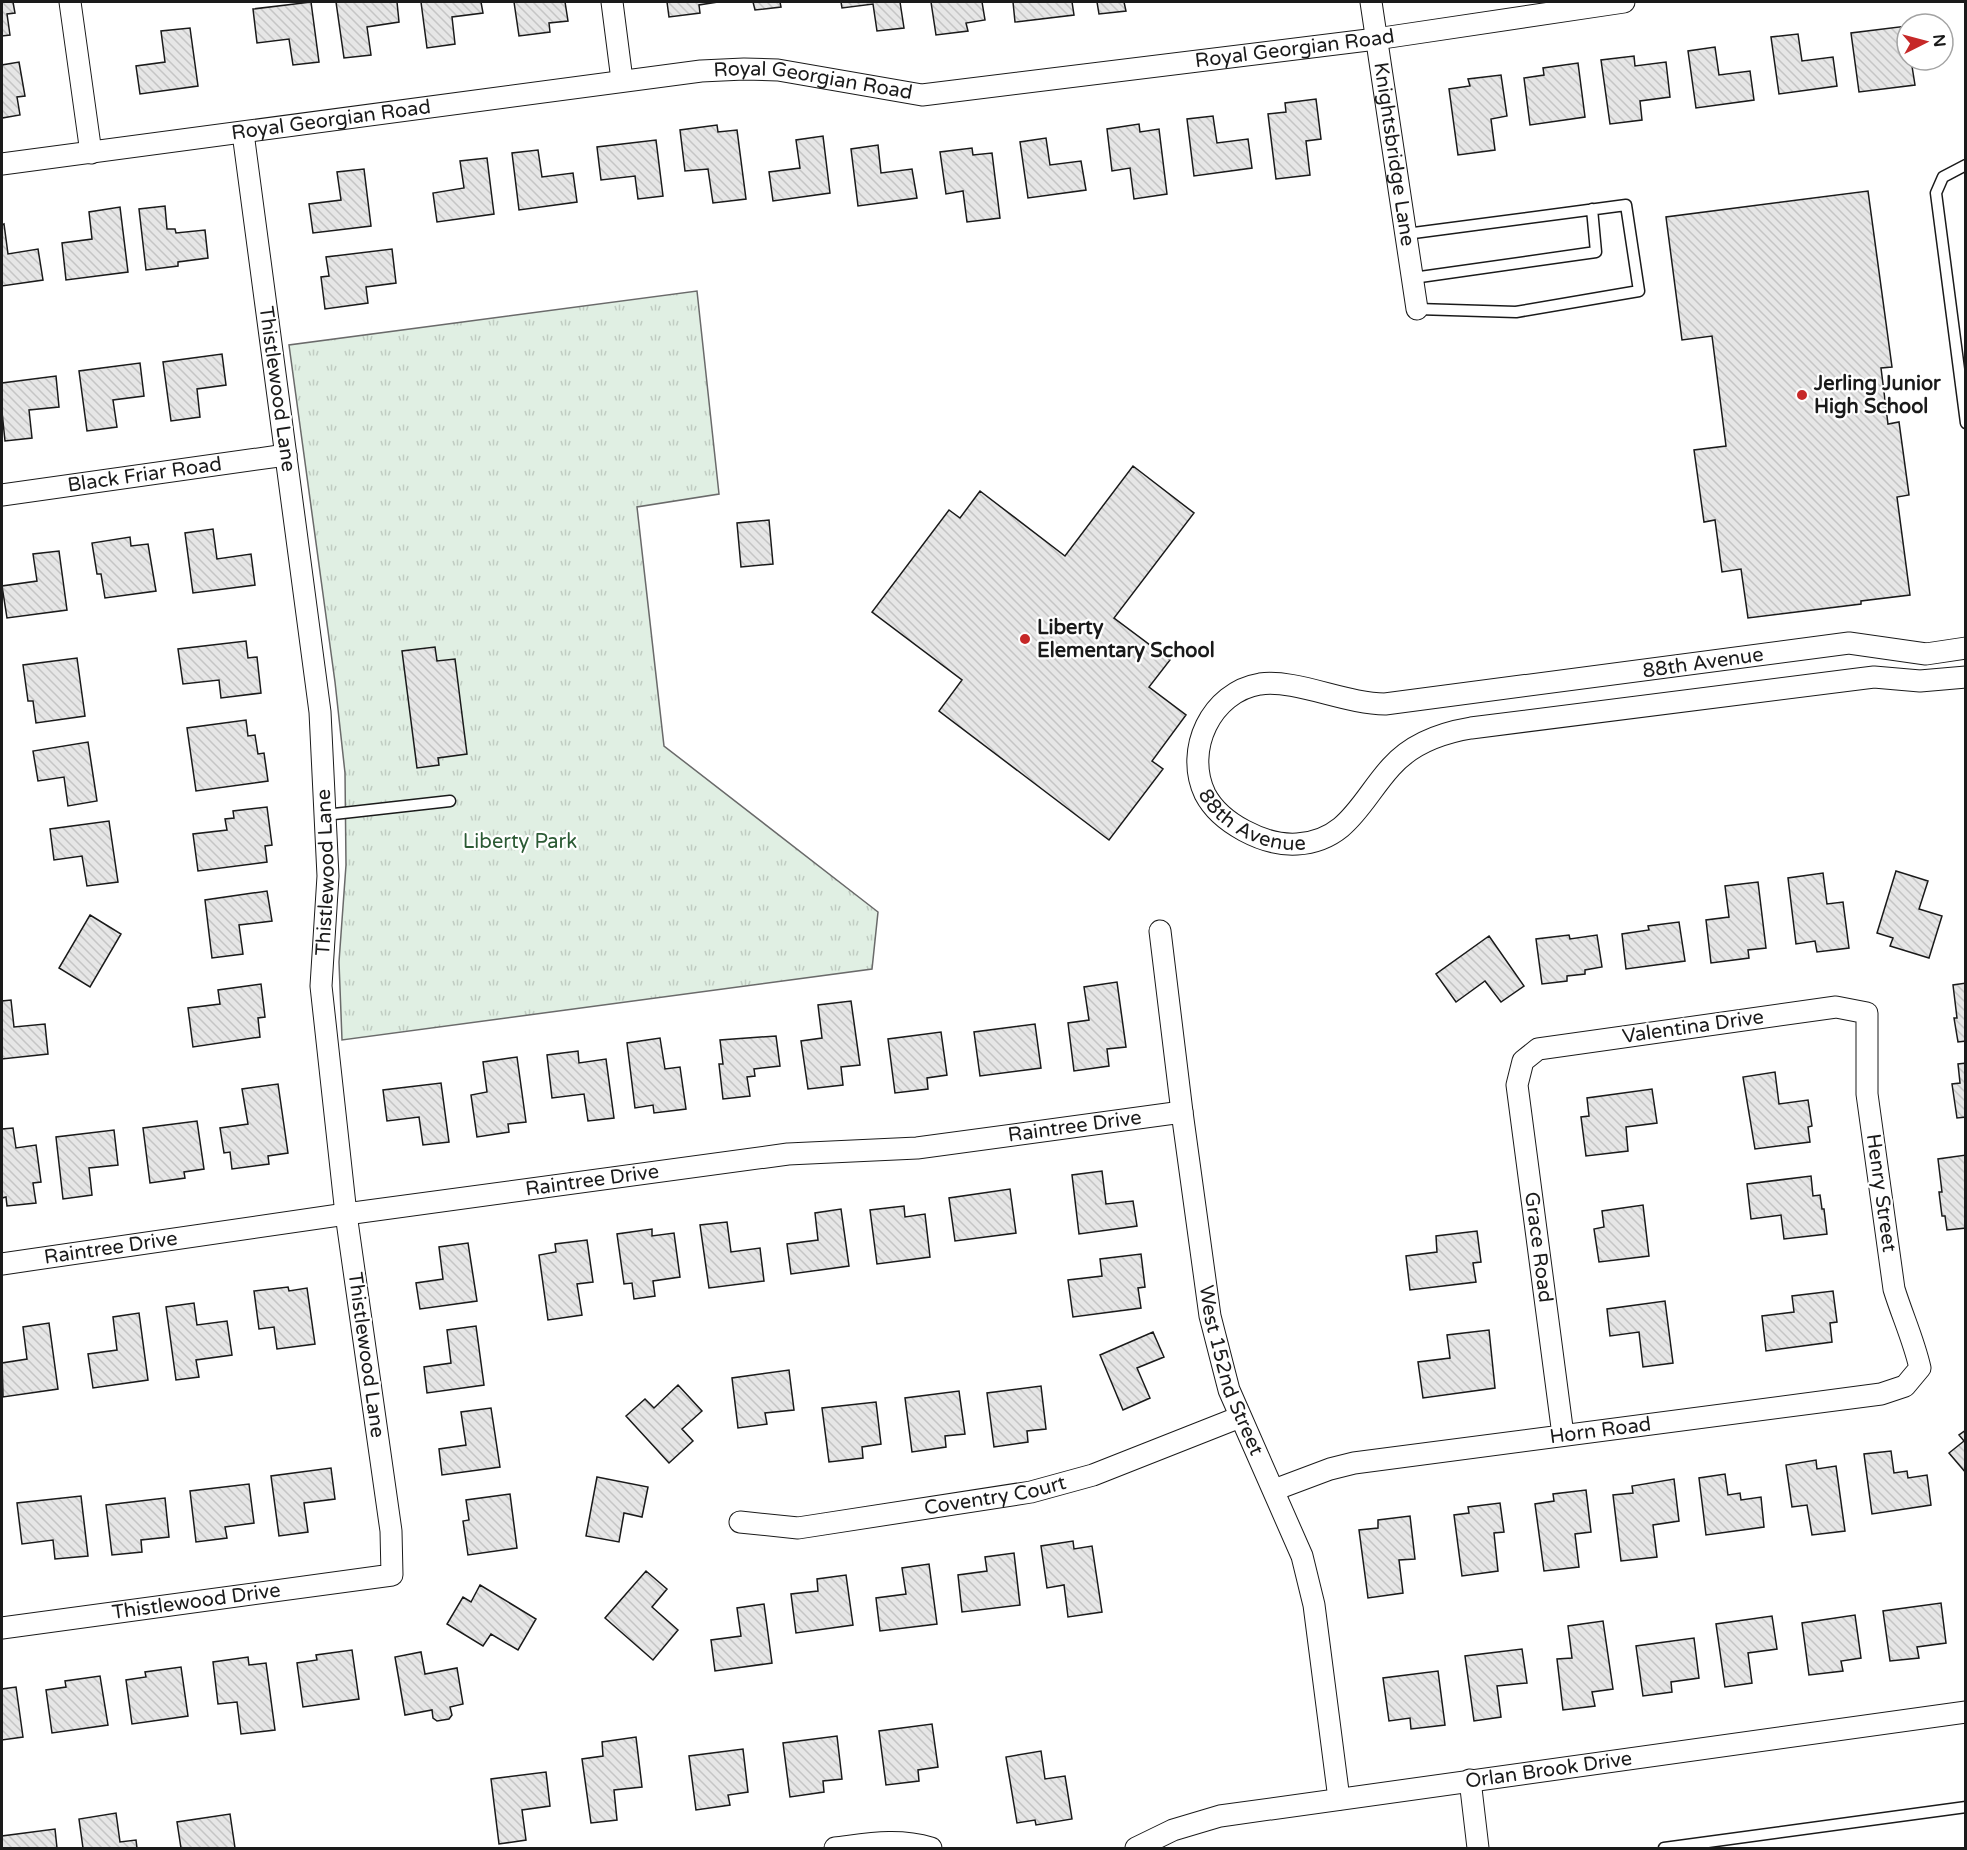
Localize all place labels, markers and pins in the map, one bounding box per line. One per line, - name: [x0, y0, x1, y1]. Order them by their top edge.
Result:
- place label: Jerling Junior High School: [1813, 372, 1941, 419]
- marker: Jerling Junior High School: [1795, 388, 1809, 402]
- place label: Liberty Elementary School: [1037, 616, 1215, 663]
- marker: Liberty Elementary School: [1018, 632, 1032, 646]

